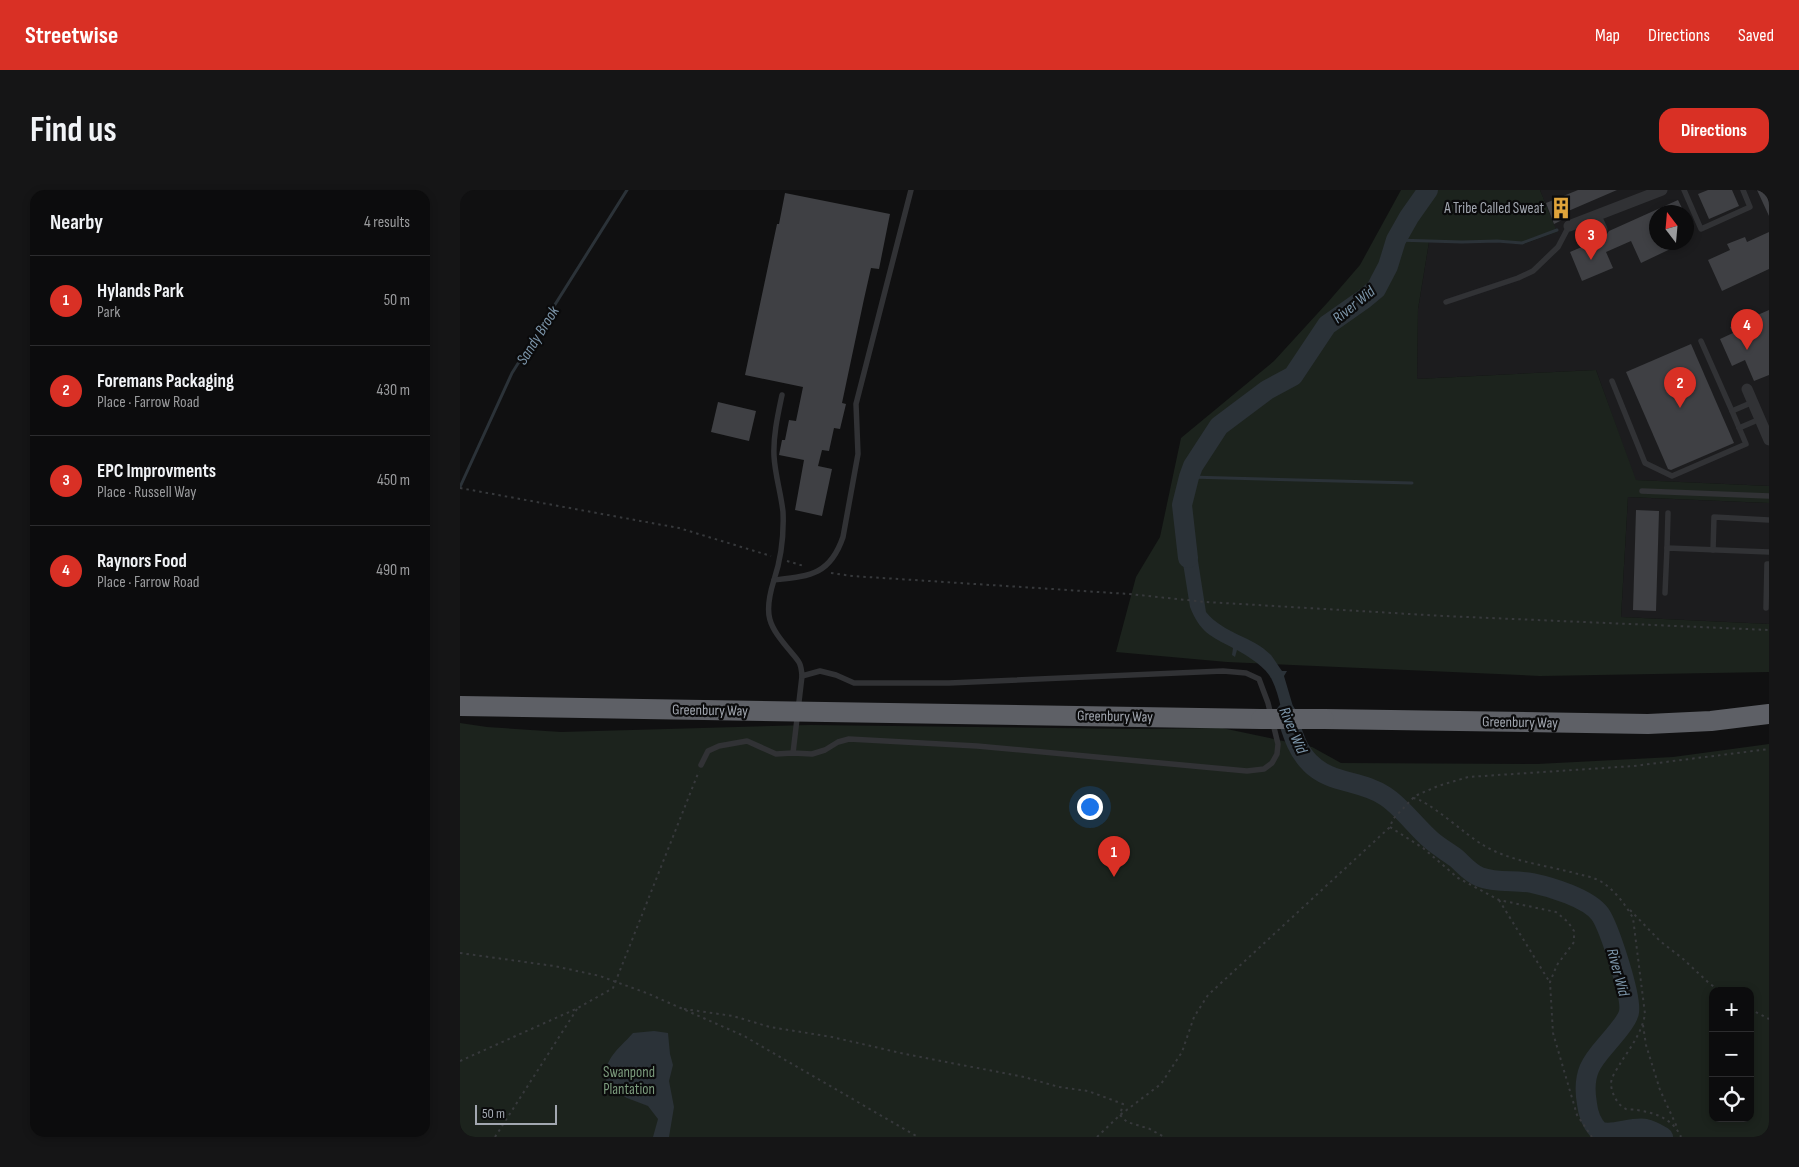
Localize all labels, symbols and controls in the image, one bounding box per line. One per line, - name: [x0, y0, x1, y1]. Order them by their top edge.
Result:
- text: Streetwise: [25, 21, 118, 50]
- text: Map: [1595, 25, 1620, 46]
- text: Directions: [1648, 25, 1710, 46]
- text: Saved: [1738, 25, 1774, 46]
- button: Directions: [1659, 108, 1769, 153]
- text: Find us: [30, 109, 117, 152]
- building icon: A Tribe Called Sweat: [1548, 195, 1574, 221]
- place label: A Tribe Called Sweat: [1443, 199, 1544, 218]
- north arrow: [1649, 205, 1694, 250]
- text: Nearby: [50, 210, 103, 235]
- text: 4 results: [364, 213, 410, 232]
- pin: 3: [1575, 219, 1607, 260]
- text: Hylands Park: [97, 280, 184, 303]
- water label: River Wid: [1329, 282, 1379, 328]
- text: 1: [63, 291, 69, 310]
- text: 50 m: [384, 291, 410, 310]
- water label: Sandy Brook: [513, 302, 564, 368]
- text: Park: [97, 303, 120, 322]
- pin: 4: [1731, 309, 1763, 350]
- pin: 2: [1664, 367, 1696, 408]
- text: Foremans Packaging: [97, 370, 234, 393]
- text: 2: [62, 381, 70, 400]
- text: 430 m: [377, 381, 410, 400]
- text: Place · Farrow Road: [97, 393, 200, 412]
- text: EPC Improvments: [97, 460, 216, 483]
- text: 3: [62, 471, 70, 490]
- text: 450 m: [377, 471, 410, 490]
- text: Place · Russell Way: [97, 483, 196, 502]
- text: Raynors Food: [97, 550, 187, 573]
- text: 4: [62, 561, 70, 580]
- text: 490 m: [376, 561, 410, 580]
- text: Place · Farrow Road: [97, 573, 200, 592]
- street label: Greenbury Way: [672, 700, 748, 721]
- water label: River Wid: [1274, 704, 1311, 757]
- street label: Greenbury Way: [1077, 706, 1153, 727]
- street label: Greenbury Way: [1482, 712, 1558, 733]
- your location: [1077, 794, 1103, 820]
- pin: 1: [1098, 836, 1130, 877]
- water label: River Wid: [1602, 946, 1633, 999]
- map controls: [1709, 987, 1754, 1122]
- button: +: [1709, 987, 1754, 1032]
- button: −: [1709, 1032, 1754, 1077]
- park label: Swanpond Plantation: [603, 1063, 655, 1099]
- button: locate: [1709, 1077, 1754, 1122]
- scale bar: [475, 1102, 558, 1125]
- text: 50 m: [482, 1105, 505, 1122]

